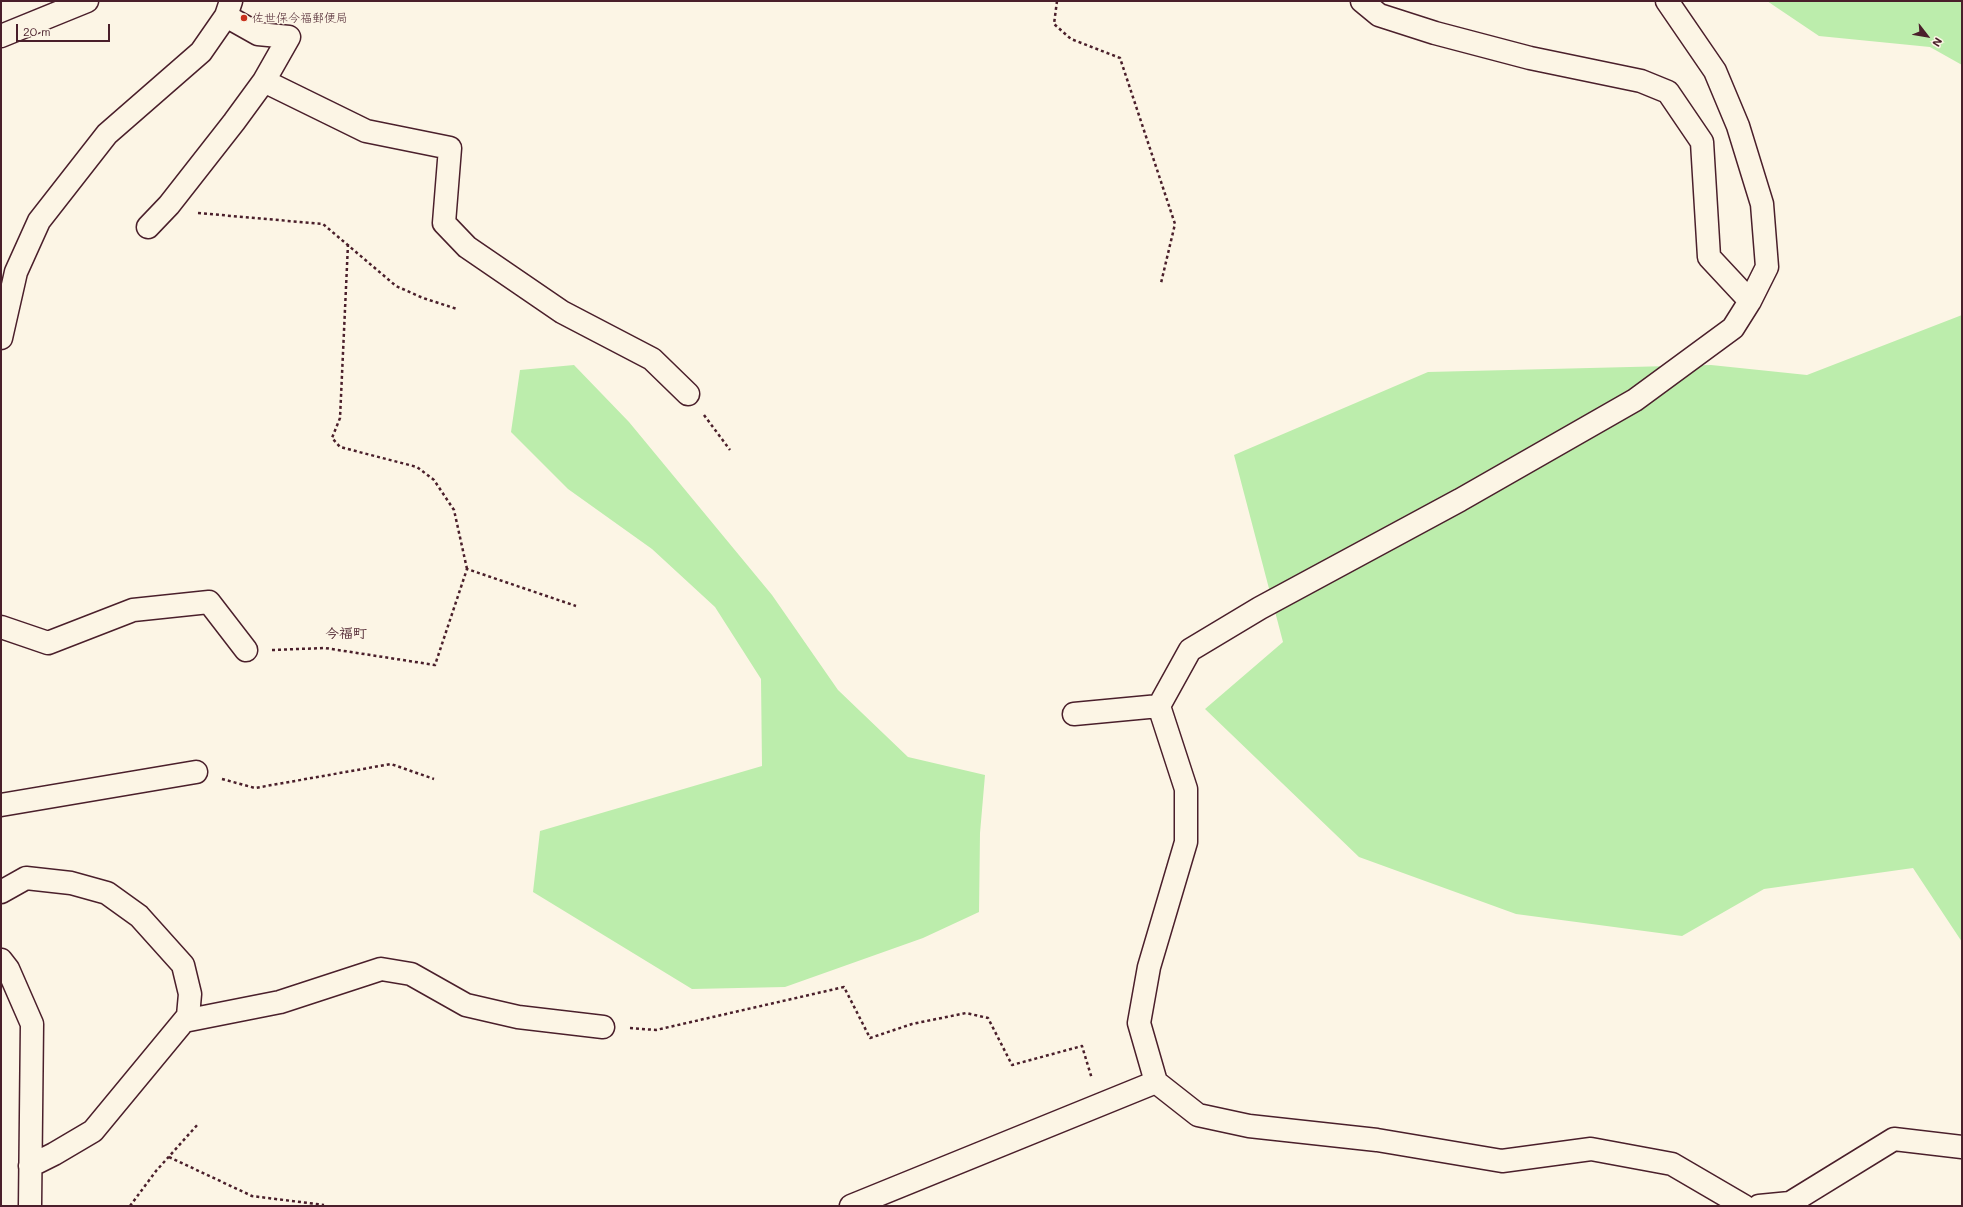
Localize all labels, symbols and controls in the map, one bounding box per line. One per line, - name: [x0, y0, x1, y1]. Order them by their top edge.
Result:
- place label: 佐世保今福郵便局: [252, 11, 348, 25]
- marker: 佐世保今福郵便局: [239, 13, 249, 23]
- scale bar: [18, 16, 112, 42]
- north arrow: [1907, 16, 1947, 56]
- text: 20 m: [23, 23, 51, 39]
- text: N: [1929, 35, 1946, 50]
- district label: 今福町: [325, 626, 367, 642]

